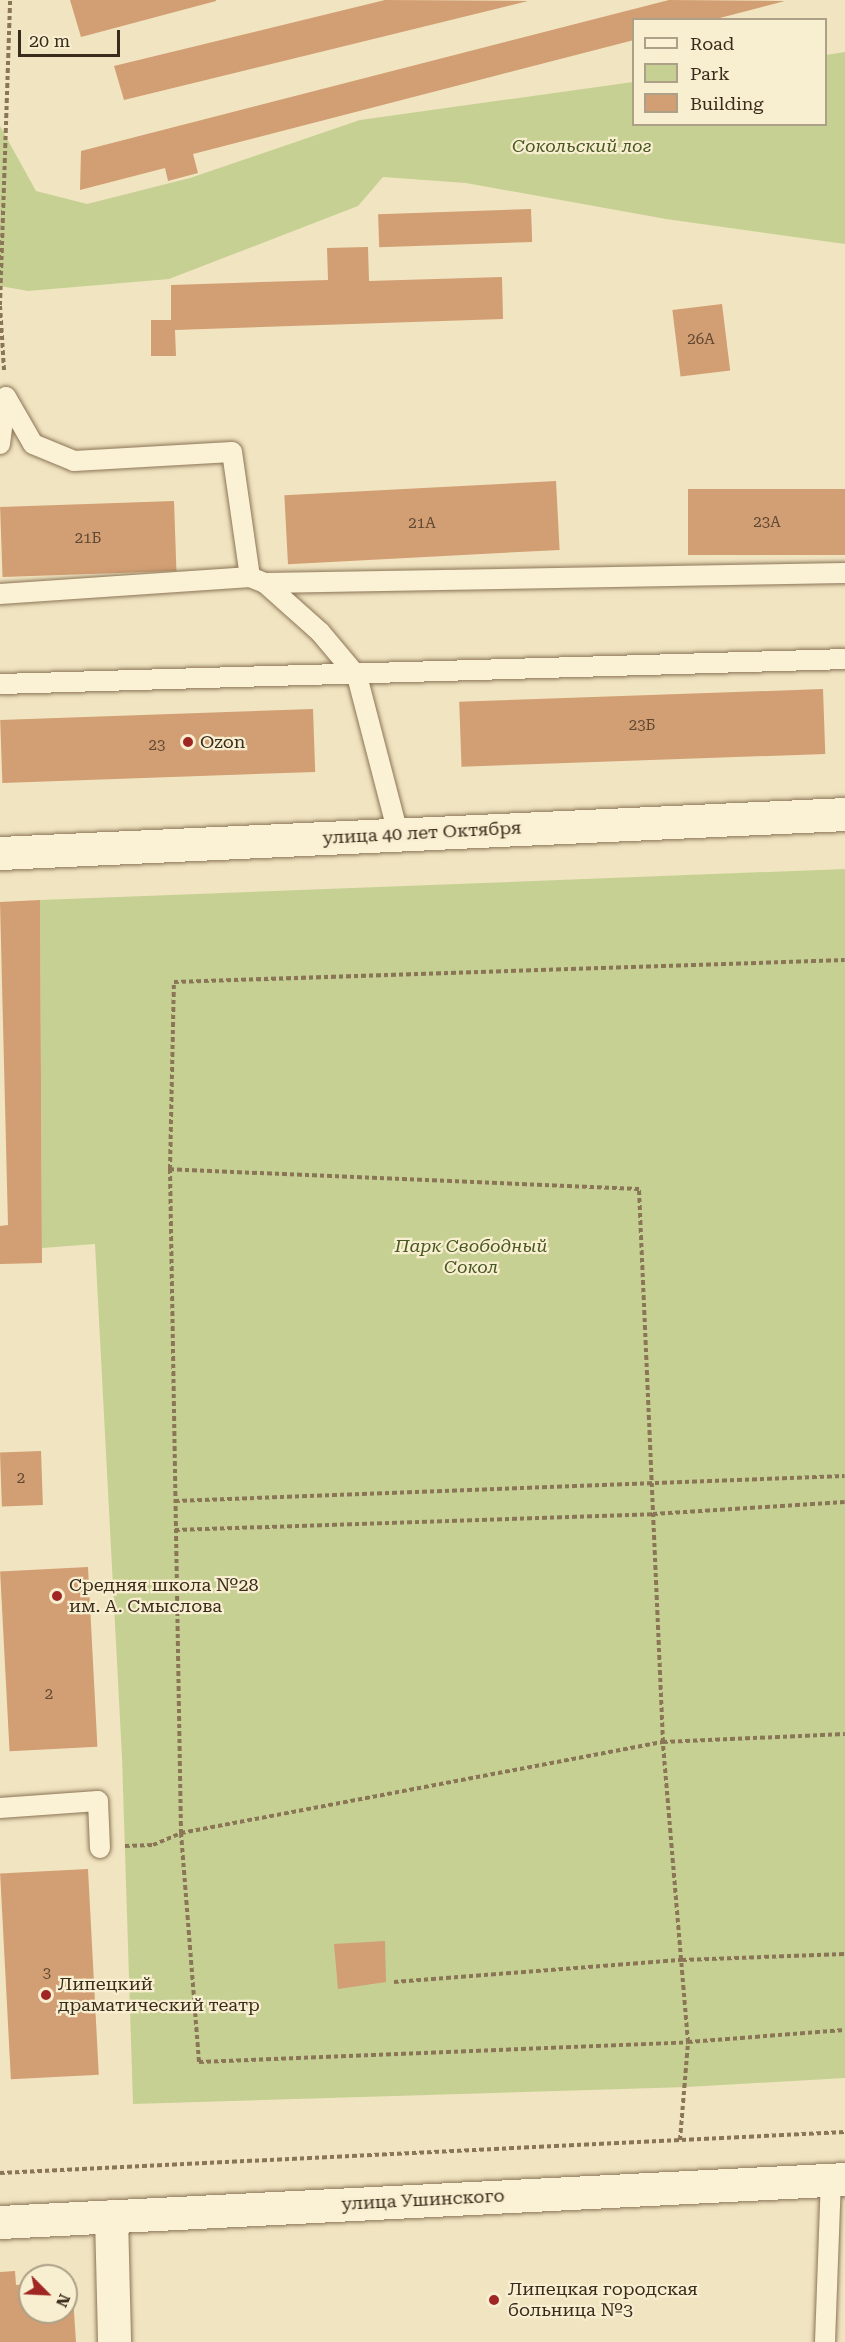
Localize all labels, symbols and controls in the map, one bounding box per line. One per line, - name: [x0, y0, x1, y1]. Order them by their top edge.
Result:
- scale bar: [21, 18, 123, 56]
- legend: [632, 18, 827, 126]
- text: 20 m: [29, 30, 70, 51]
- text: Road: [690, 33, 734, 54]
- text: Park: [690, 63, 730, 84]
- text: Building: [690, 93, 764, 114]
- park label: Сокольский лог: [512, 135, 652, 157]
- house number: 26А: [687, 331, 715, 349]
- house number: 23А: [753, 514, 781, 532]
- house number: 21А: [408, 515, 436, 533]
- house number: 21Б: [75, 530, 101, 548]
- house number: 23Б: [629, 717, 655, 735]
- place label: Ozon: [200, 731, 245, 753]
- marker: Ozon: [181, 735, 195, 749]
- house number: 23: [149, 737, 165, 755]
- street label: улица 40 лет Октября: [322, 817, 522, 849]
- park label: Парк Свободный Сокол: [395, 1236, 547, 1278]
- house number: 2: [17, 1470, 25, 1488]
- place label: Средняя школа №28 им. А. Смыслова: [69, 1575, 259, 1618]
- marker: Средняя школа №28 им. А. Смыслова: [50, 1589, 64, 1603]
- house number: 2: [45, 1686, 53, 1704]
- house number: 3: [43, 1965, 51, 1983]
- place label: Липецкий драматический театр: [58, 1974, 260, 2016]
- marker: Липецкий драматический театр: [39, 1988, 53, 2002]
- street label: улица Ушинского: [341, 2185, 505, 2215]
- north arrow: [18, 2264, 78, 2324]
- place label: Липецкая городская больница №3: [508, 2279, 698, 2322]
- text: N: [52, 2291, 74, 2310]
- marker: Липецкая городская больница №3: [485, 2291, 503, 2309]

